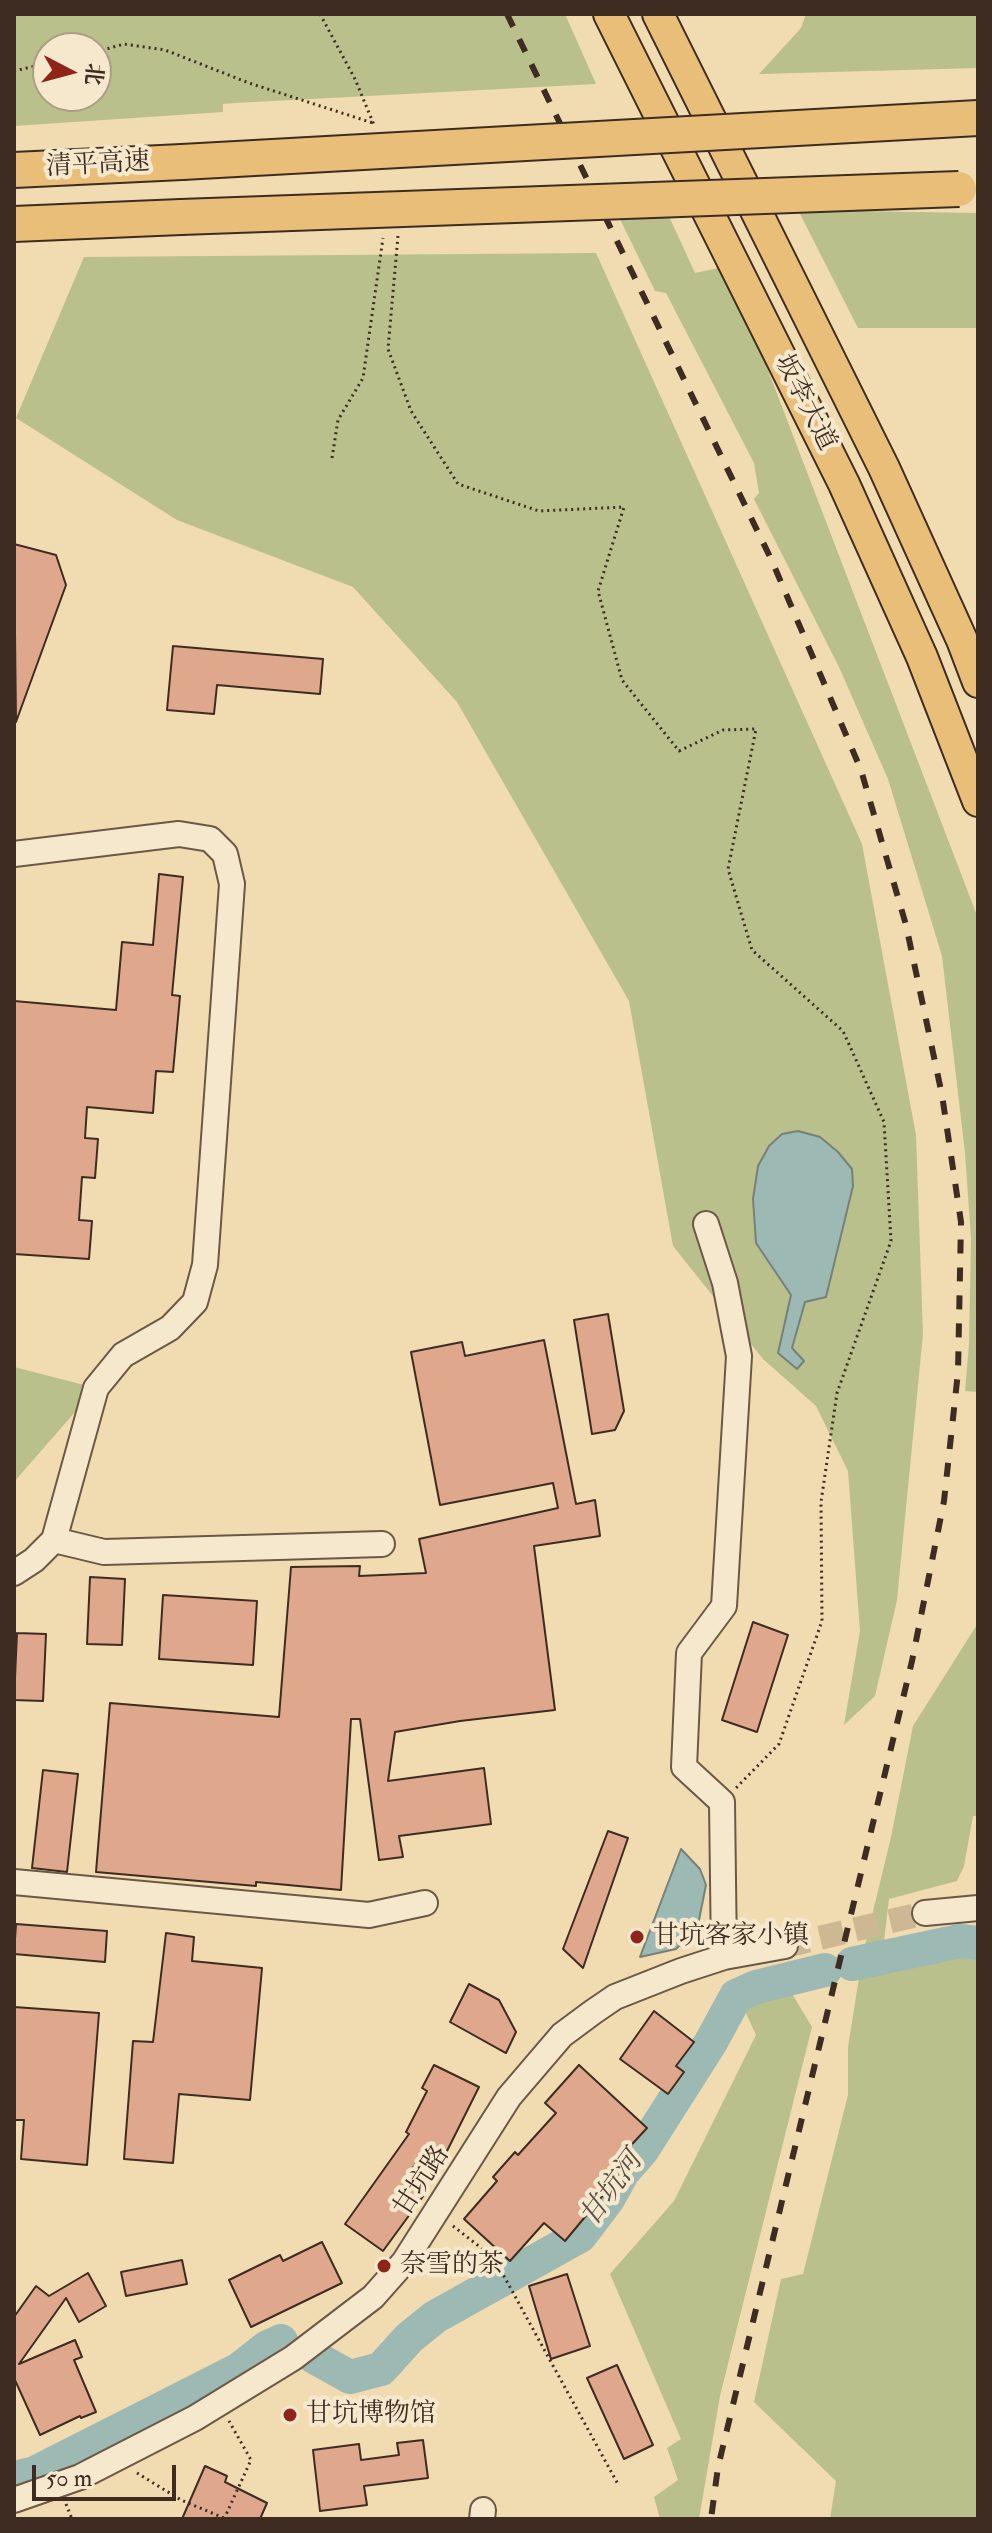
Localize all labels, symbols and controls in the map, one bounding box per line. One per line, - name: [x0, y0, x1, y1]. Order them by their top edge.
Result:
- north arrow: [32, 32, 112, 112]
- text: 北: [79, 62, 109, 87]
- street label: 清平高速: [45, 148, 151, 184]
- street label: 坂李大道: [766, 350, 842, 456]
- place label: 甘坑客家小镇: [653, 1921, 809, 1953]
- marker: 甘坑客家小镇: [628, 1928, 646, 1946]
- street label: 甘坑路: [389, 2141, 457, 2223]
- water label: 甘坑河: [575, 2146, 651, 2234]
- place label: 奈雪的茶: [400, 2250, 504, 2282]
- marker: 奈雪的茶: [375, 2257, 393, 2275]
- place label: 甘坑博物馆: [306, 2399, 436, 2431]
- marker: 甘坑博物馆: [281, 2406, 299, 2424]
- scale bar: [36, 2449, 180, 2499]
- text: 50 m: [46, 2463, 92, 2494]

